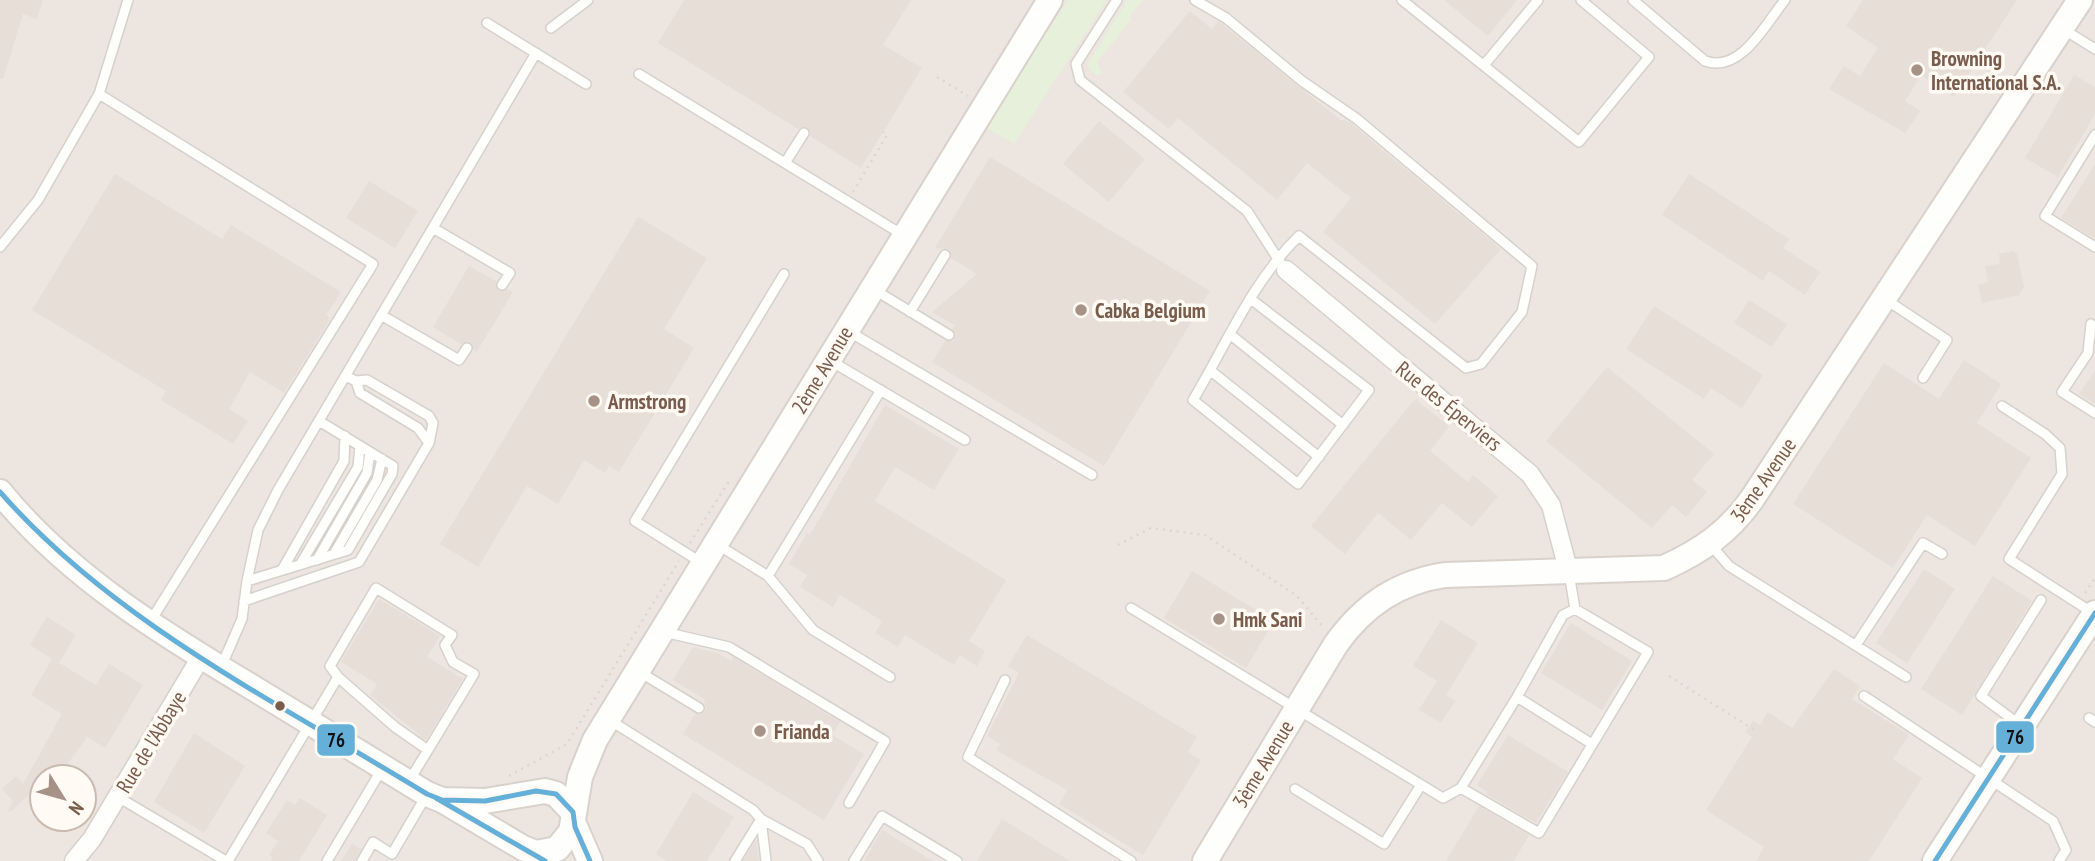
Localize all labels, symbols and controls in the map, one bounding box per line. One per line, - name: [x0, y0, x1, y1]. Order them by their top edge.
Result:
- place label: Browning International S.A.: [1931, 45, 2061, 96]
- marker: Browning International S.A.: [1909, 62, 1925, 78]
- place label: Cabka Belgium: [1095, 297, 1206, 324]
- marker: Cabka Belgium: [1073, 302, 1089, 318]
- street label: 2ème Avenue: [785, 321, 859, 419]
- street label: Rue des Éperviers: [1391, 355, 1507, 457]
- place label: Armstrong: [607, 388, 686, 415]
- marker: Armstrong: [586, 393, 602, 409]
- street label: 3ème Avenue: [1724, 432, 1802, 528]
- place label: Hmk Sani: [1233, 606, 1303, 633]
- marker: Hmk Sani: [1211, 611, 1227, 627]
- street label: Rue de l'Abbaye: [110, 686, 192, 798]
- unlabelled marker: [273, 699, 287, 713]
- street label: 3ème Avenue: [1226, 715, 1300, 813]
- place label: Frianda: [774, 718, 830, 745]
- line badge: 76: [1995, 720, 2035, 754]
- line badge: 76: [316, 723, 356, 757]
- marker: Frianda: [752, 723, 768, 739]
- text: 76: [2006, 725, 2024, 749]
- text: 76: [327, 728, 345, 752]
- north arrow: [28, 763, 98, 833]
- text: N: [64, 797, 89, 820]

